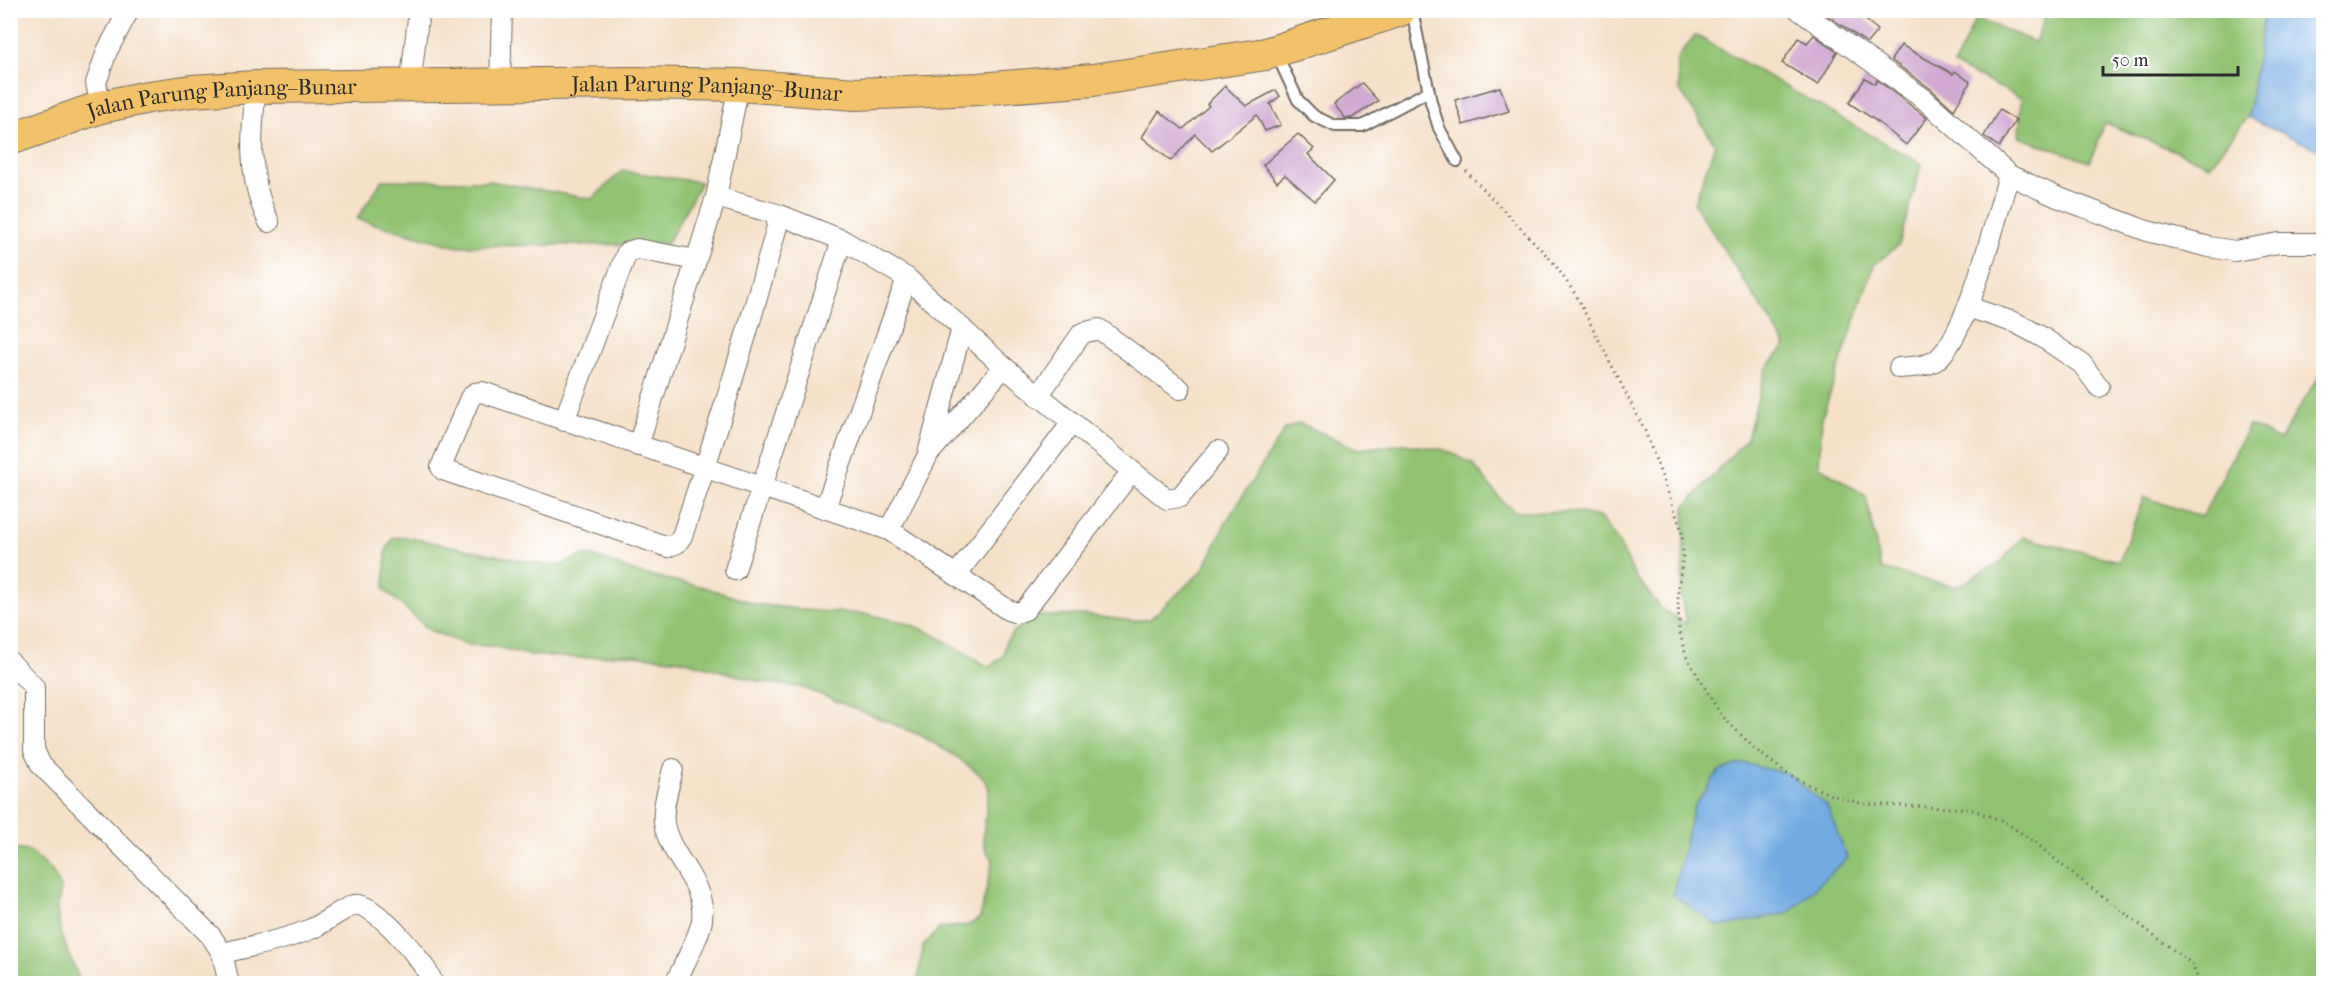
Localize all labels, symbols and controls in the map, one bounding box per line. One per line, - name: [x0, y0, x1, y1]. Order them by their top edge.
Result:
- scale bar: [2103, 39, 2238, 77]
- text: 50 m: [2112, 50, 2149, 71]
- street label: Jalan Parung Panjang–Bunar: [569, 71, 844, 107]
- street label: Jalan Parung Panjang–Bunar: [82, 74, 357, 126]

